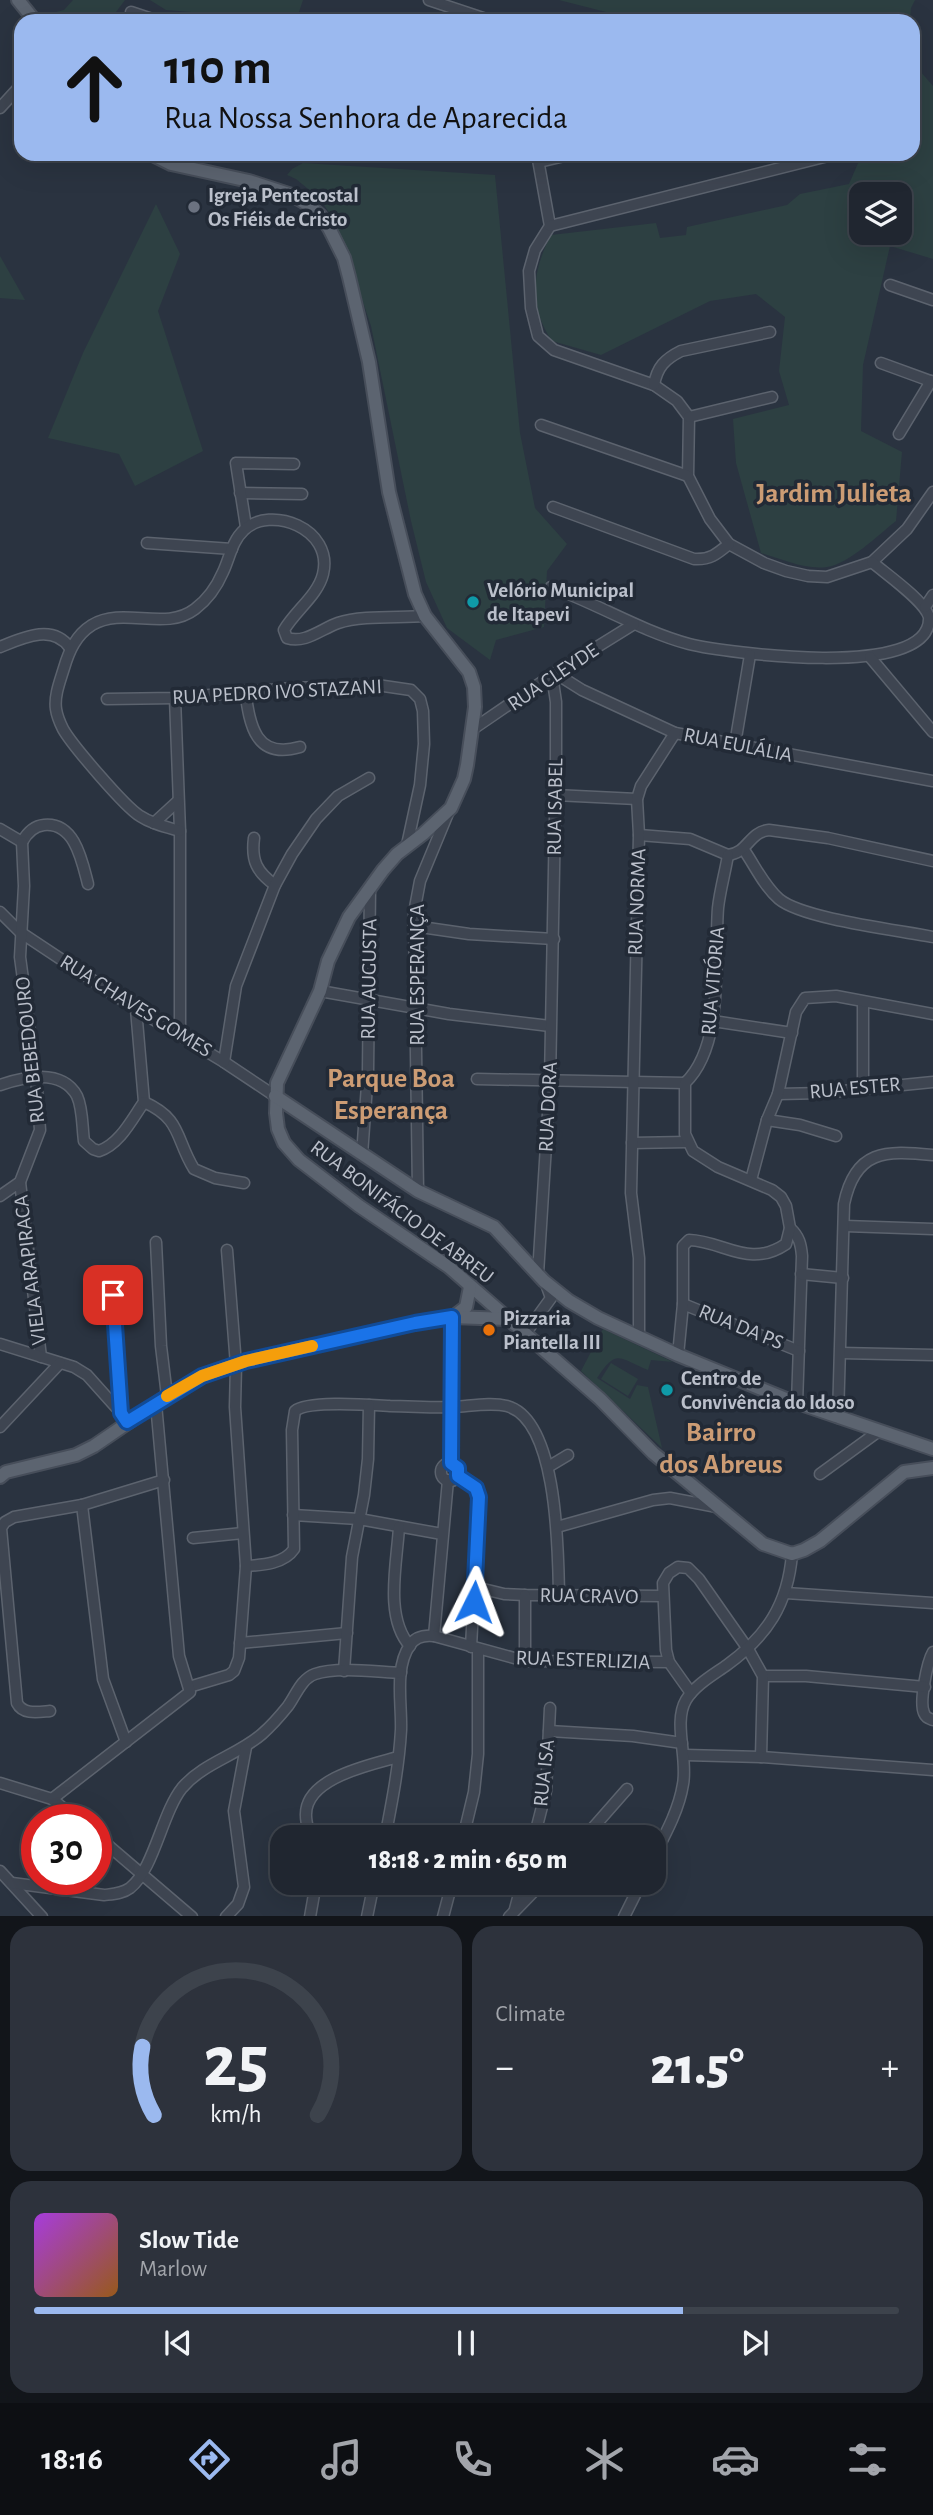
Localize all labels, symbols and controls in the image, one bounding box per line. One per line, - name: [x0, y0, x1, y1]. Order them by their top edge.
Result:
- icon: ahead: [49, 42, 140, 133]
- text: 110 m: [164, 44, 272, 93]
- text: Rua Nossa Senhora de Aparecida: [164, 102, 568, 134]
- map controls: [849, 182, 912, 245]
- button: layers: [849, 182, 912, 245]
- place label: Igreja Pentecostal Os Fiéis de Cristo: [208, 185, 359, 230]
- marker: Igreja Pentecostal Os Fiéis de Cristo: [186, 199, 202, 215]
- district label: Jardim Julieta: [756, 480, 912, 508]
- place label: Velório Municipal de Itapevi: [487, 580, 634, 625]
- marker: Velório Municipal de Itapevi: [465, 594, 481, 610]
- street label: RUA CLEYDE: [504, 639, 602, 715]
- street label: RUA PEDRO IVO STAZANI: [172, 676, 382, 708]
- street label: RUA EULÁLIA: [682, 722, 795, 766]
- street label: RUA ISABEL: [544, 758, 566, 856]
- street label: RUA NORMA: [625, 848, 649, 956]
- street label: RUA ESPERANÇA: [407, 904, 428, 1046]
- street label: RUA AUGUSTA: [357, 918, 381, 1040]
- street label: RUA VITÓRIA: [696, 926, 728, 1036]
- street label: RUA CHAVES GOMES: [56, 951, 216, 1061]
- street label: RUA BEBEDOURO: [12, 976, 48, 1124]
- street label: RUA DORA: [535, 1061, 561, 1153]
- district label: Parque Boa Esperança: [327, 1065, 455, 1125]
- street label: RUA ESTER: [809, 1074, 901, 1102]
- street label: RUA BONIFÁCIO DE ABREU: [307, 1135, 499, 1288]
- street label: VIELA ARAPIRACA: [10, 1194, 50, 1346]
- pin: [83, 1265, 143, 1325]
- icon: arrive: [94, 1276, 132, 1314]
- street label: RUA DA PS: [696, 1301, 786, 1353]
- place label: Pizzaria Piantella III: [503, 1308, 601, 1353]
- marker: Pizzaria Piantella III: [481, 1322, 497, 1338]
- place label: Centro de Convivência do Idoso: [681, 1368, 855, 1413]
- marker: Centro de Convivência do Idoso: [659, 1382, 675, 1398]
- district label: Bairro dos Abreus: [659, 1419, 783, 1479]
- position arrow: [437, 1565, 511, 1639]
- street label: RUA CRAVO: [539, 1585, 639, 1607]
- street label: RUA ESTERLIZIA: [515, 1647, 651, 1673]
- street label: RUA ISA: [530, 1738, 558, 1808]
- speed limit sign: 30: [21, 1804, 112, 1895]
- text: 18:18 · 2 min · 650 m: [369, 1847, 567, 1873]
- text: Climate: [496, 2003, 565, 2026]
- text: 25: [203, 2027, 269, 2100]
- text: 21.5°: [650, 2041, 744, 2093]
- text: −: [496, 2049, 514, 2087]
- text: +: [881, 2049, 899, 2087]
- text: km/h: [210, 2101, 262, 2126]
- text: Slow Tide: [139, 2227, 239, 2253]
- text: Marlow: [139, 2258, 207, 2281]
- icon: previous: [159, 2324, 197, 2362]
- icon: pause: [447, 2324, 485, 2362]
- icon: next: [736, 2324, 774, 2362]
- icon: directions: [185, 2435, 234, 2484]
- icon: music: [317, 2435, 366, 2484]
- icon: phone: [448, 2435, 497, 2484]
- icon: climate: [580, 2435, 629, 2484]
- icon: car: [711, 2435, 760, 2484]
- icon: filters: [843, 2435, 892, 2484]
- text: 18:16: [41, 2443, 103, 2475]

